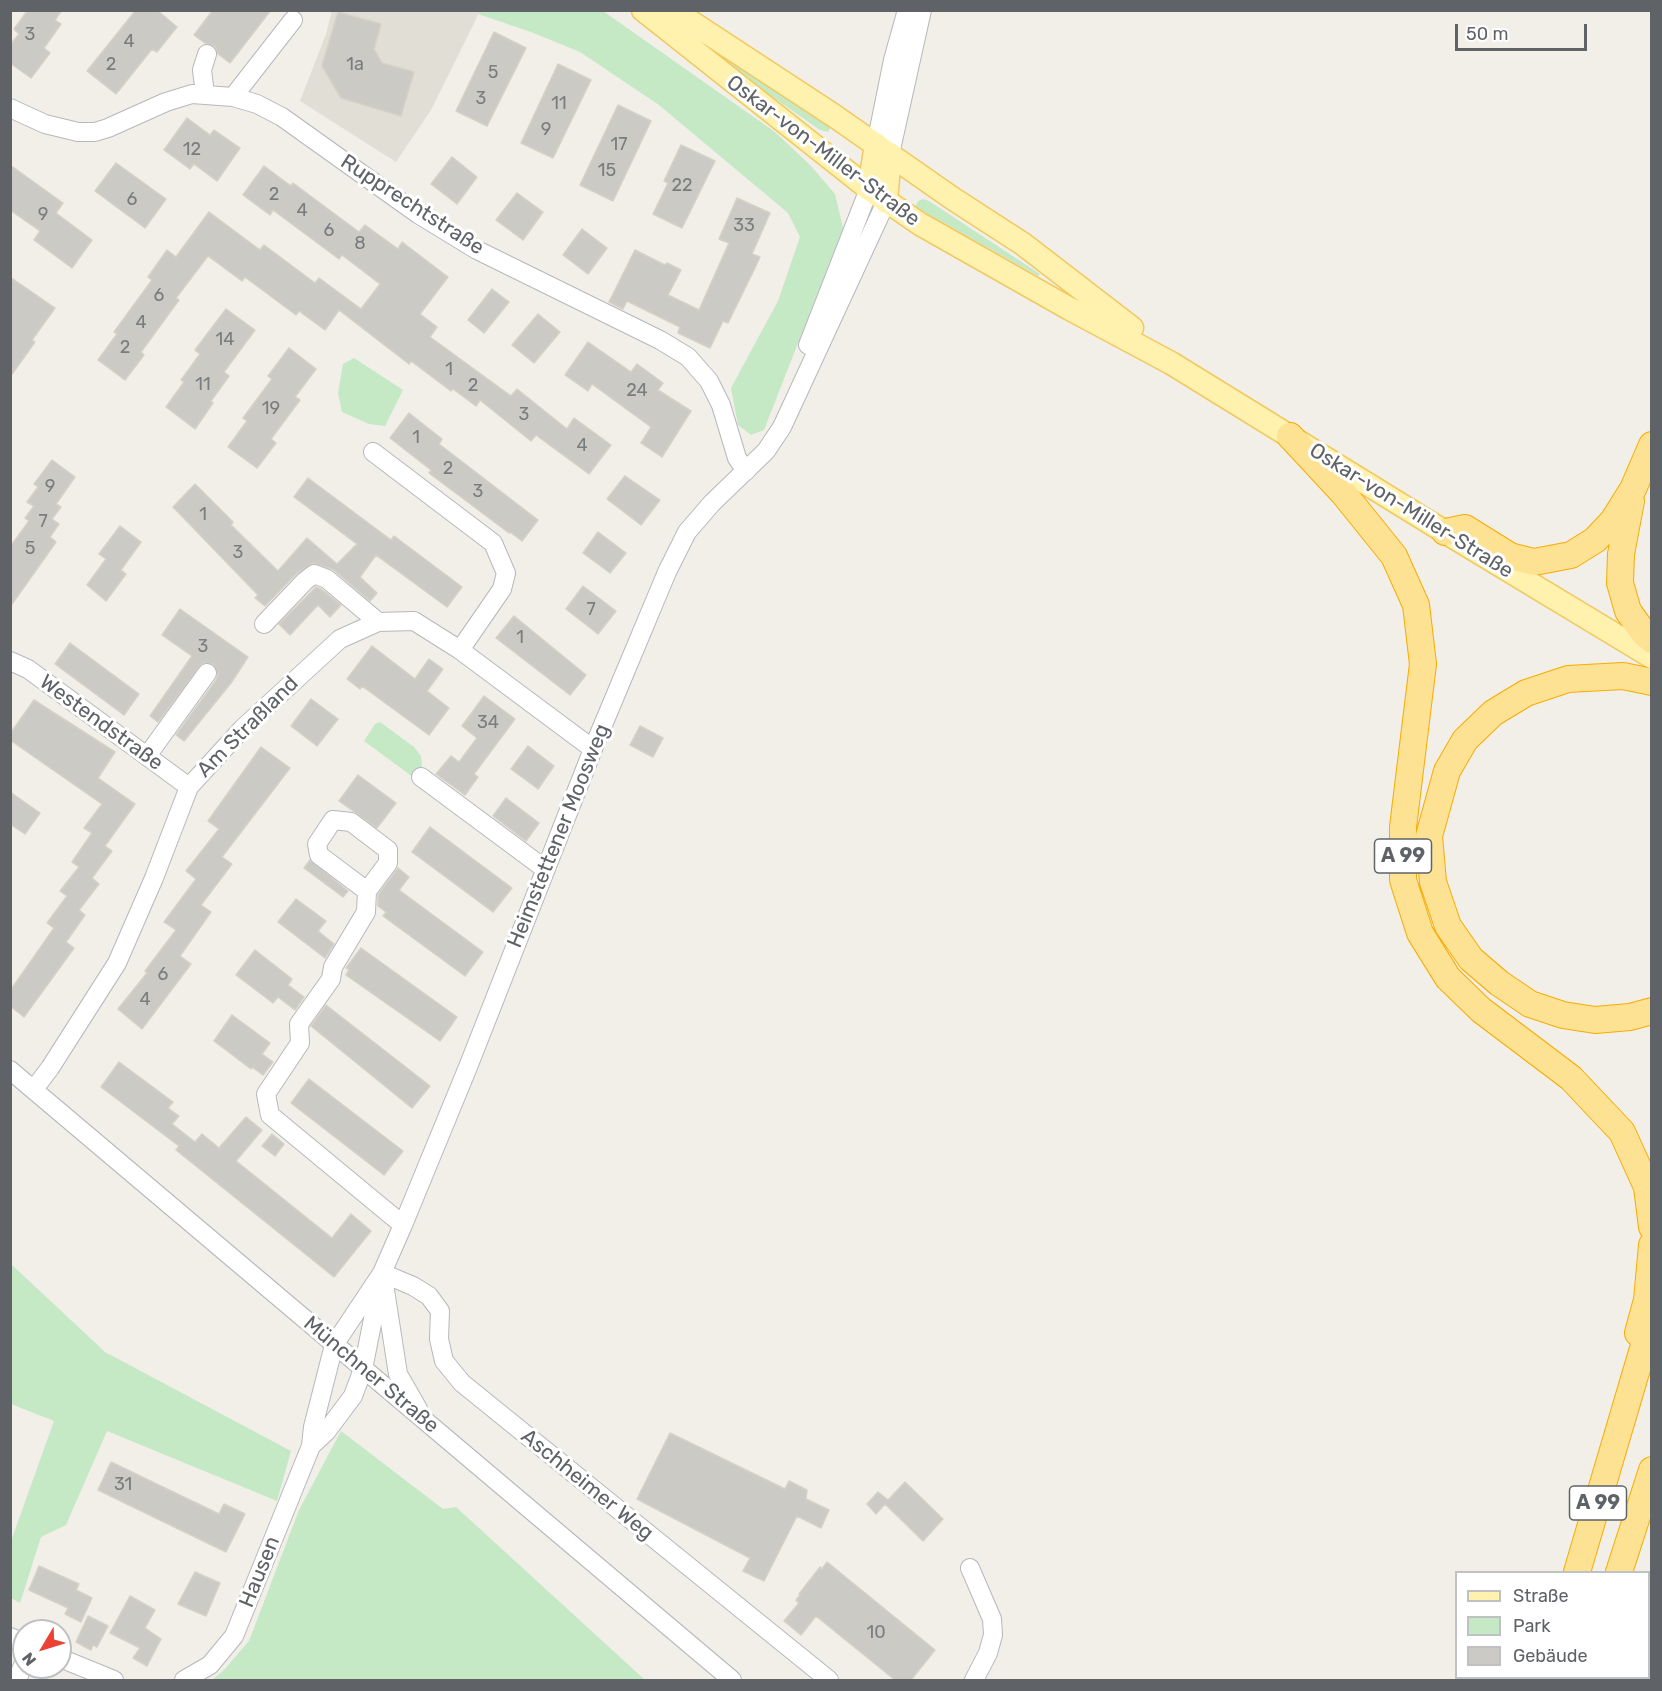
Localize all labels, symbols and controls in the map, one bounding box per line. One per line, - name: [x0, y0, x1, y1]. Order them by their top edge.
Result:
- scale bar: [1458, 12, 1590, 50]
- text: 50 m: [1466, 23, 1509, 45]
- house number: 3: [25, 24, 35, 46]
- house number: 4: [123, 31, 135, 53]
- house number: 2: [106, 54, 116, 76]
- house number: 1a: [346, 54, 364, 76]
- house number: 5: [488, 62, 498, 84]
- street label: Oskar-von-Miller-Straße: [721, 70, 925, 232]
- house number: 3: [476, 88, 486, 110]
- house number: 11: [551, 93, 567, 115]
- house number: 9: [541, 119, 551, 141]
- house number: 17: [611, 134, 627, 156]
- house number: 12: [183, 139, 201, 161]
- street label: Rupprechtstraße: [336, 149, 488, 261]
- house number: 15: [598, 160, 616, 182]
- house number: 22: [671, 175, 693, 197]
- house number: 2: [269, 184, 279, 206]
- house number: 6: [127, 189, 137, 211]
- house number: 4: [296, 200, 308, 222]
- house number: 9: [38, 204, 48, 226]
- house number: 33: [733, 215, 755, 237]
- house number: 6: [324, 220, 334, 242]
- house number: 8: [354, 233, 366, 255]
- house number: 6: [154, 285, 164, 307]
- house number: 4: [135, 312, 147, 334]
- house number: 14: [216, 329, 234, 351]
- house number: 2: [120, 337, 130, 359]
- house number: 1: [445, 359, 453, 381]
- house number: 11: [195, 374, 211, 396]
- house number: 2: [468, 375, 478, 397]
- house number: 24: [626, 380, 648, 402]
- house number: 19: [262, 398, 280, 420]
- house number: 3: [519, 404, 529, 426]
- house number: 1: [412, 427, 420, 449]
- house number: 4: [576, 435, 588, 457]
- street label: Oskar-von-Miller-Straße: [1304, 438, 1518, 584]
- house number: 2: [443, 458, 453, 480]
- house number: 9: [45, 476, 55, 498]
- house number: 3: [473, 481, 483, 503]
- house number: 1: [199, 504, 207, 526]
- house number: 7: [38, 511, 48, 533]
- house number: 5: [25, 538, 35, 560]
- house number: 3: [233, 542, 243, 564]
- house number: 7: [586, 599, 596, 621]
- house number: 1: [516, 627, 524, 649]
- house number: 3: [198, 636, 208, 658]
- street label: Westendstraße: [34, 670, 168, 776]
- street label: Am Straßland: [192, 671, 304, 783]
- house number: 34: [477, 712, 499, 734]
- street label: Heimstettener Moosweg: [503, 721, 615, 951]
- road number: A 99: [1374, 839, 1432, 873]
- house number: 6: [158, 964, 168, 986]
- house number: 4: [139, 989, 151, 1011]
- street label: Münchner Straße: [298, 1311, 444, 1439]
- street label: Aschheimer Weg: [516, 1424, 658, 1546]
- house number: 31: [114, 1474, 132, 1496]
- road number: A 99: [1570, 1486, 1626, 1520]
- street label: Hausen: [234, 1533, 286, 1611]
- legend: [1455, 1571, 1650, 1679]
- text: Straße: [1513, 1585, 1569, 1607]
- text: Park: [1513, 1615, 1550, 1637]
- north arrow: [12, 1619, 72, 1679]
- house number: 10: [866, 1622, 886, 1644]
- text: Gebäude: [1513, 1645, 1588, 1667]
- text: N: [18, 1649, 40, 1670]

